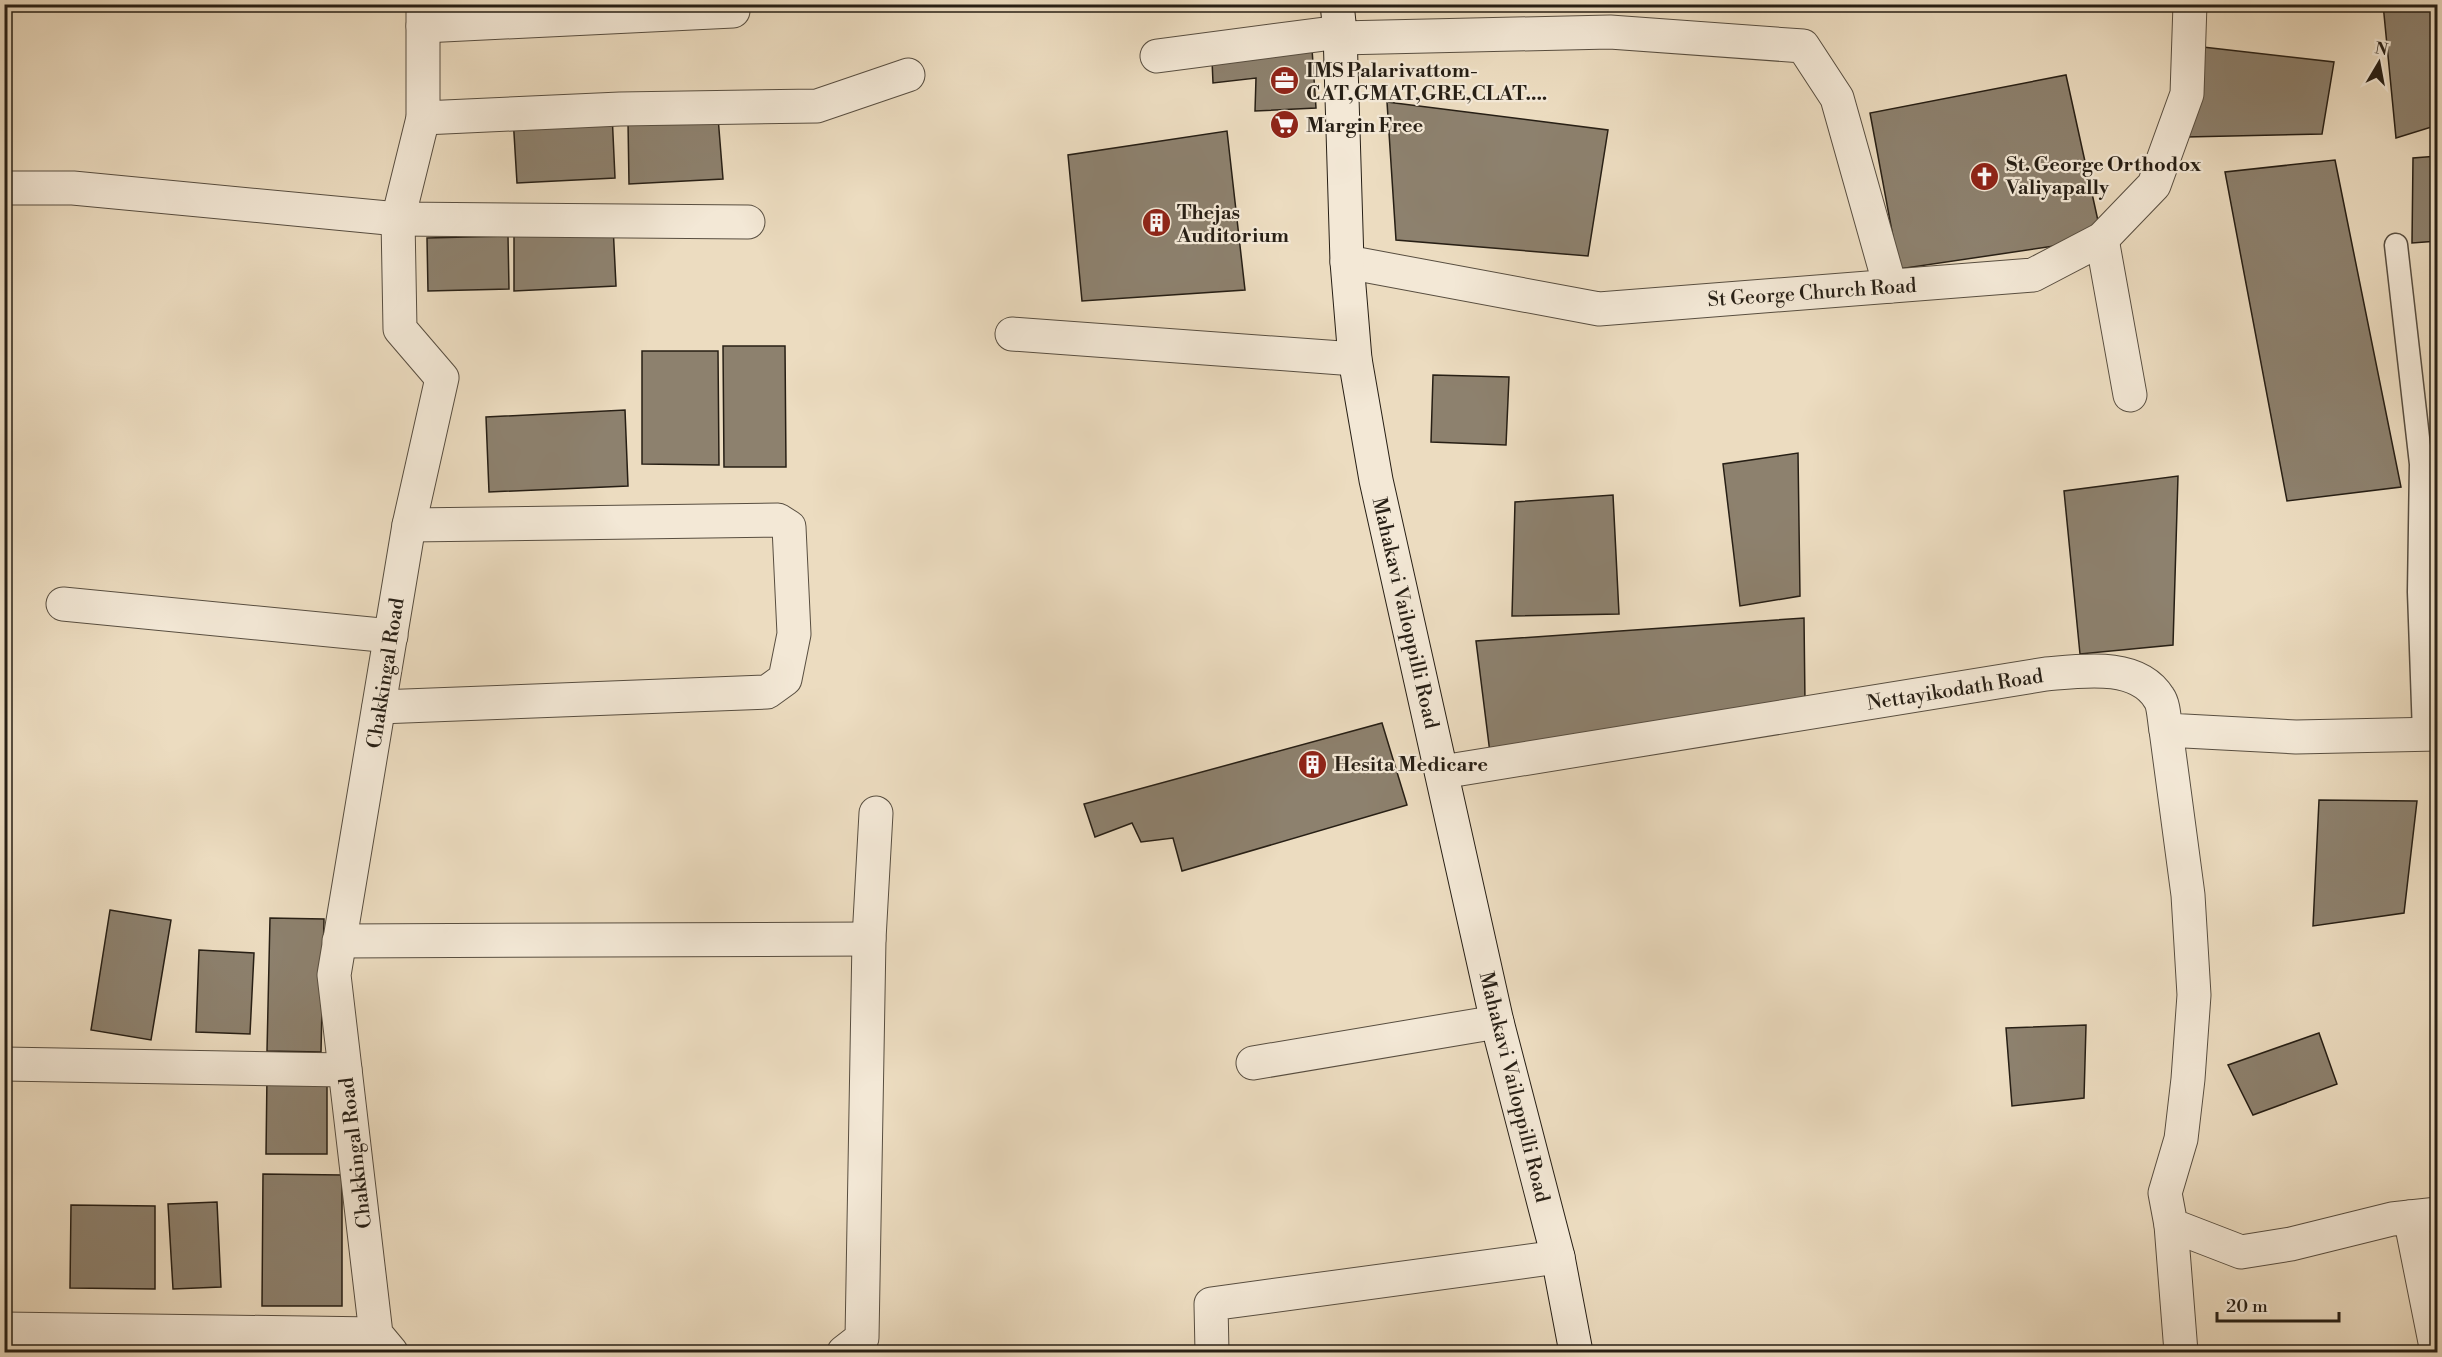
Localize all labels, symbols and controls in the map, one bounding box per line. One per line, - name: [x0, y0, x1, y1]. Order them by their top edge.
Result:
- north arrow: [2349, 33, 2409, 93]
- text: N: [2373, 38, 2390, 60]
- place label: IMS Palarivattom- CAT,GMAT,GRE,CLAT....: [1306, 59, 1547, 107]
- office icon: IMS Palarivattom- CAT,GMAT,GRE,CLAT....: [1269, 65, 1301, 97]
- supermarket icon: Margin Free: [1269, 109, 1301, 141]
- place label: Margin Free: [1306, 114, 1423, 139]
- place label: St. George Orthodox Valiyapally: [2005, 153, 2202, 201]
- church icon: St. George Orthodox Valiyapally: [1969, 160, 2001, 192]
- place label: Thejas Auditorium: [1176, 201, 1289, 249]
- building icon: Thejas Auditorium: [1140, 207, 1172, 239]
- street label: St George Church Road: [1707, 274, 1918, 313]
- street label: Mahakavi Vailoppilli Road: [1366, 495, 1443, 732]
- street label: Chakkingal Road: [362, 596, 411, 750]
- street label: Nettayikodath Road: [1865, 664, 2046, 717]
- building icon: Hesita Medicare: [1297, 748, 1329, 780]
- place label: Hesita Medicare: [1334, 753, 1488, 778]
- street label: Mahakavi Vailoppilli Road: [1473, 970, 1554, 1206]
- street label: Chakkingal Road: [335, 1075, 378, 1230]
- scale bar: [2217, 1285, 2338, 1323]
- text: 20 m: [2226, 1295, 2268, 1318]

